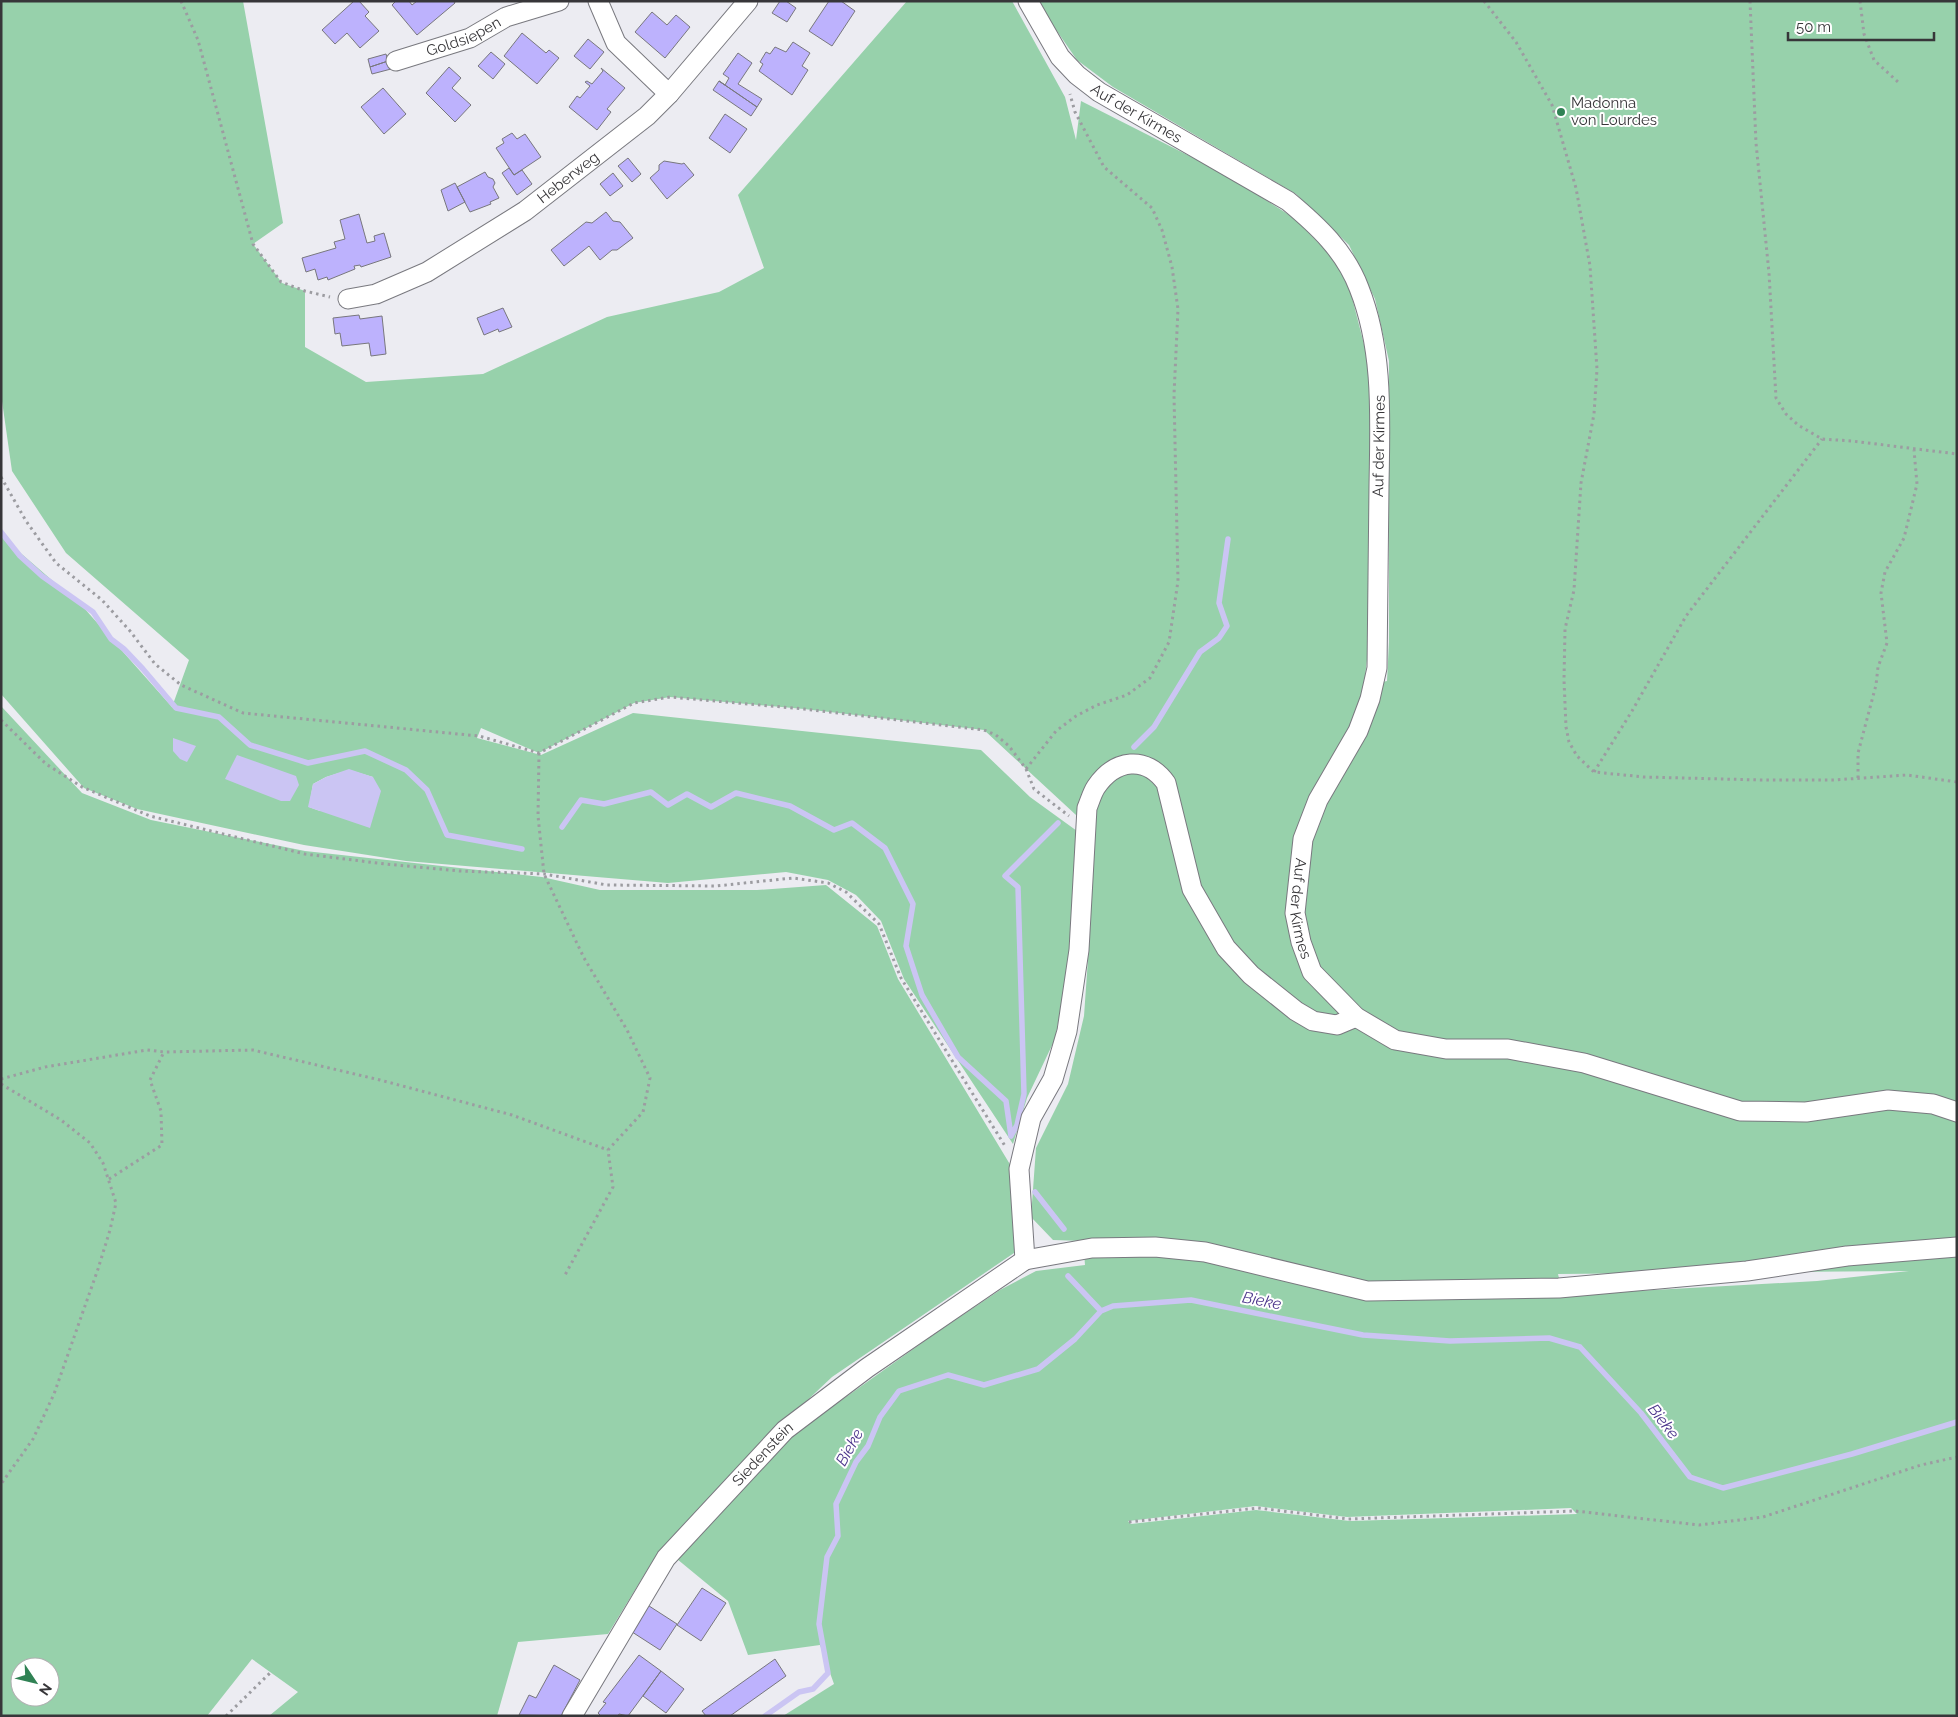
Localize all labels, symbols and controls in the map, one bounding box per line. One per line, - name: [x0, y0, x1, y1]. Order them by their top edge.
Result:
- scale bar: [1788, 10, 1934, 42]
- street label: Goldsiepen: [424, 13, 504, 60]
- text: 50 m: [1796, 18, 1831, 36]
- street label: Auf der Kirmes: [1087, 80, 1185, 147]
- place label: Madonna von Lourdes: [1571, 94, 1657, 129]
- marker: Madonna von Lourdes: [1555, 106, 1567, 118]
- street label: Heberweg: [534, 148, 602, 207]
- street label: Auf der Kirmes: [1369, 395, 1389, 497]
- street label: Auf der Kirmes: [1286, 857, 1315, 961]
- water label: Bieke: [1241, 1287, 1283, 1314]
- water label: Bieke: [1644, 1400, 1683, 1443]
- street label: Siedenstein: [729, 1418, 797, 1490]
- water label: Bieke: [832, 1425, 867, 1469]
- north arrow: [10, 1657, 60, 1707]
- text: N: [36, 1680, 55, 1698]

